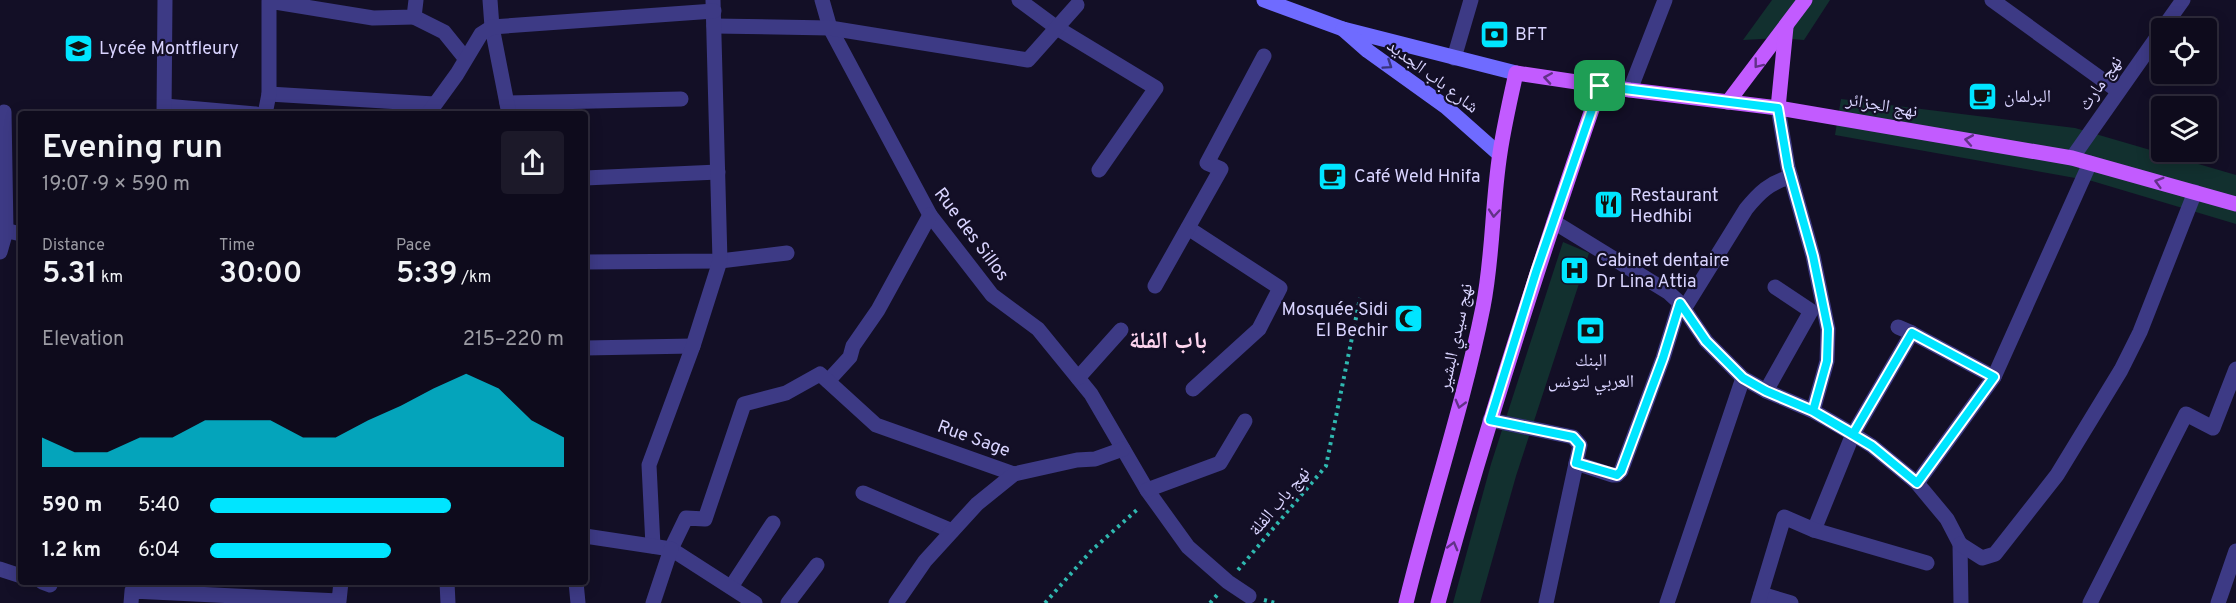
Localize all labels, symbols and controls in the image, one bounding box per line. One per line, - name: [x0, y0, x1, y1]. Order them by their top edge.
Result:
- bank icon: BFT: [1478, 18, 1510, 50]
- map controls: [2151, 18, 2217, 162]
- button: locate: [2151, 18, 2217, 84]
- place label: BFT: [1515, 24, 1548, 47]
- school or university icon: Lycée Montfleury: [62, 32, 94, 64]
- street label: شارع باب الجديد: [1381, 35, 1483, 119]
- place label: Lycée Montfleury: [99, 38, 239, 61]
- street label: نهج مارث: [2074, 52, 2128, 116]
- one-way arrow: [1754, 57, 1765, 68]
- one-way arrow: [1381, 58, 1392, 69]
- pin: [1574, 60, 1625, 111]
- icon: arrive: [1583, 69, 1616, 102]
- one-way arrow: [1543, 72, 1553, 84]
- cafe icon: البرلمان: [1967, 80, 1999, 112]
- place label: البرلمان: [2004, 86, 2051, 109]
- street label: نهج الجزائر: [1843, 89, 1919, 124]
- button: layers: [2151, 96, 2217, 162]
- text: Evening run: [42, 128, 223, 170]
- button: share: [501, 131, 564, 194]
- one-way arrow: [1965, 134, 1975, 147]
- cafe icon: Café Weld Hnifa: [1317, 160, 1349, 192]
- place label: Café Weld Hnifa: [1354, 166, 1480, 189]
- text: 19:07 · 9 × 590 m: [42, 172, 190, 198]
- one-way arrow: [2155, 177, 2165, 189]
- street label: Rue des Sillos: [928, 184, 1013, 286]
- place label: Restaurant Hedhibi: [1630, 185, 1719, 229]
- restaurant icon: Restaurant Hedhibi: [1593, 189, 1625, 221]
- one-way arrow: [1488, 208, 1501, 217]
- text: Distance: [42, 236, 105, 256]
- text: Time: [219, 236, 255, 256]
- text: Pace: [396, 236, 431, 256]
- place label: Cabinet dentaire Dr Lina Attia: [1596, 250, 1730, 294]
- hospital icon: Cabinet dentaire Dr Lina Attia: [1559, 254, 1591, 286]
- text: 5.31: [42, 256, 97, 293]
- text: 30:00: [219, 256, 302, 293]
- text: 5:39: [396, 256, 458, 293]
- text: km: [97, 268, 123, 288]
- text: /km: [458, 268, 491, 288]
- street label: نهج سيدي البشير: [1434, 281, 1481, 394]
- place label: Mosquée Sidi El Bechir: [1282, 299, 1388, 343]
- mosque icon: Mosquée Sidi El Bechir: [1393, 303, 1425, 335]
- bank icon: البنك العربي لتونس: [1575, 315, 1607, 347]
- text: Elevation: [42, 327, 124, 353]
- text: 215–220 m: [463, 327, 564, 353]
- district label: باب الفلة: [1129, 327, 1207, 357]
- place label: البنك العربي لتونس: [1548, 350, 1634, 396]
- one-way arrow: [1455, 399, 1468, 409]
- street label: Rue Sage: [934, 416, 1013, 463]
- street label: نهج باب الفلة: [1245, 463, 1316, 541]
- text: 590 m: [42, 493, 102, 519]
- text: 5:40: [138, 493, 180, 519]
- text: 1.2 km: [42, 538, 101, 564]
- text: 6:04: [138, 538, 180, 564]
- one-way arrow: [1446, 542, 1459, 552]

